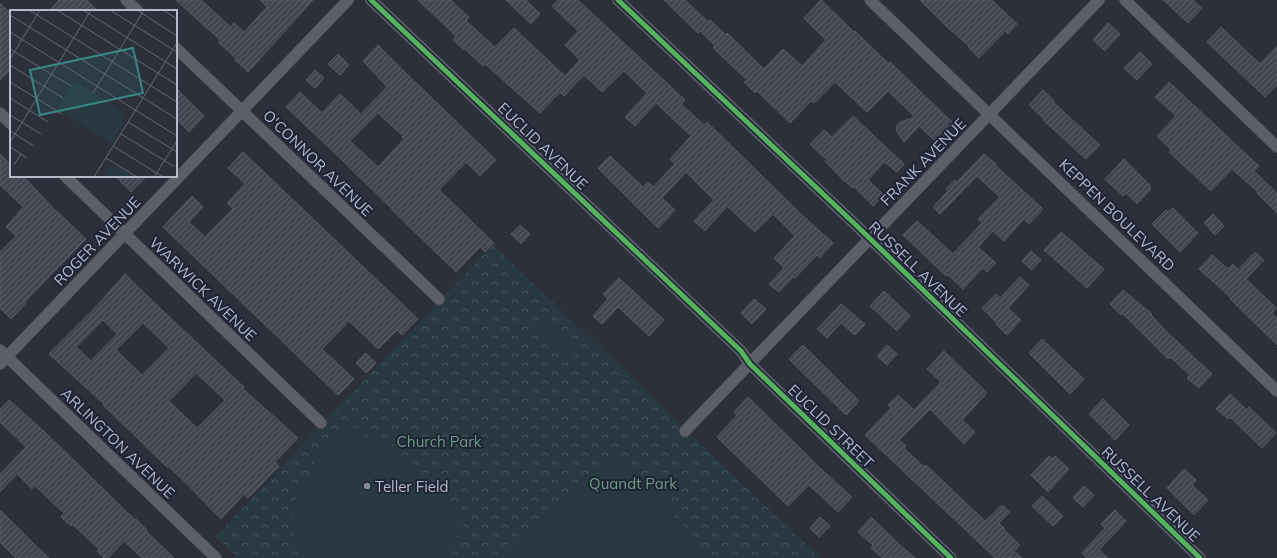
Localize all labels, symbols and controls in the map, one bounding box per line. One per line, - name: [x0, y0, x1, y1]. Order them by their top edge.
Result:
- inset map: [10, 10, 177, 177]
- street label: EUCLID AVENUE: [494, 98, 592, 194]
- street label: O'CONNOR AVENUE: [259, 106, 377, 220]
- street label: FRANK AVENUE: [876, 114, 970, 210]
- street label: KEPPEN BOULEVARD: [1055, 155, 1179, 275]
- street label: ROGER AVENUE: [50, 192, 144, 289]
- street label: RUSSELL AVENUE: [865, 217, 971, 321]
- street label: WARWICK AVENUE: [145, 233, 261, 345]
- street label: EUCLID STREET: [784, 380, 878, 472]
- street label: ARLINGTON AVENUE: [57, 384, 179, 502]
- park label: Church Park: [397, 432, 482, 451]
- street label: RUSSELL AVENUE: [1098, 442, 1204, 546]
- park label: Quandt Park: [589, 474, 677, 493]
- place label: Teller Field: [375, 477, 448, 496]
- marker: Teller Field: [362, 481, 372, 491]

